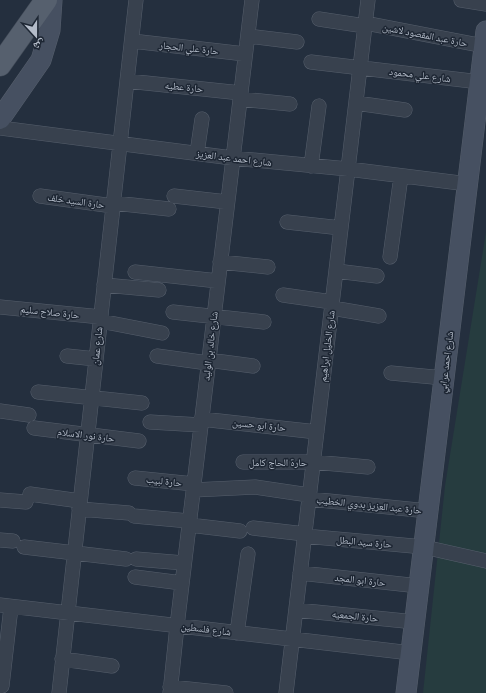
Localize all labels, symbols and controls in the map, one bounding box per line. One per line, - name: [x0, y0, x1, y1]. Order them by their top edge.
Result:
- north arrow: [16, 16, 56, 56]
- street label: حارة عبد المقصود لاشين: [381, 19, 469, 51]
- text: ش: [31, 36, 48, 55]
- street label: حارة علي الحجار: [157, 37, 220, 59]
- street label: شارع علي محمود: [388, 64, 452, 87]
- street label: حارة عطيه: [164, 78, 205, 97]
- street label: شارع احمد عبد العزيز: [194, 146, 273, 170]
- street label: حارة السيد خلف: [46, 190, 106, 213]
- street label: حارة صلاح سليم: [20, 301, 81, 323]
- street label: شارع الخليل ابراهيم: [315, 309, 339, 383]
- street label: شارع خالد بن الوليد: [198, 310, 222, 381]
- street label: شارع عمان: [88, 326, 107, 366]
- street label: شارع احمد عرابي: [435, 330, 458, 394]
- street label: حارة ابو حسين: [232, 415, 287, 435]
- street label: حارة نور الاسلام: [56, 424, 116, 446]
- street label: حارة الحاج كامل: [249, 455, 308, 470]
- street label: حارة لبيب: [145, 472, 183, 490]
- street label: حارة عبد العزيز بدوي الخطيب: [315, 492, 423, 519]
- street label: حارة سيد البطل: [336, 532, 393, 552]
- street label: حارة ابو المجد: [334, 570, 387, 590]
- street label: حارة الجمعيه: [331, 606, 380, 626]
- street label: شارع فلسطين: [180, 618, 232, 640]

